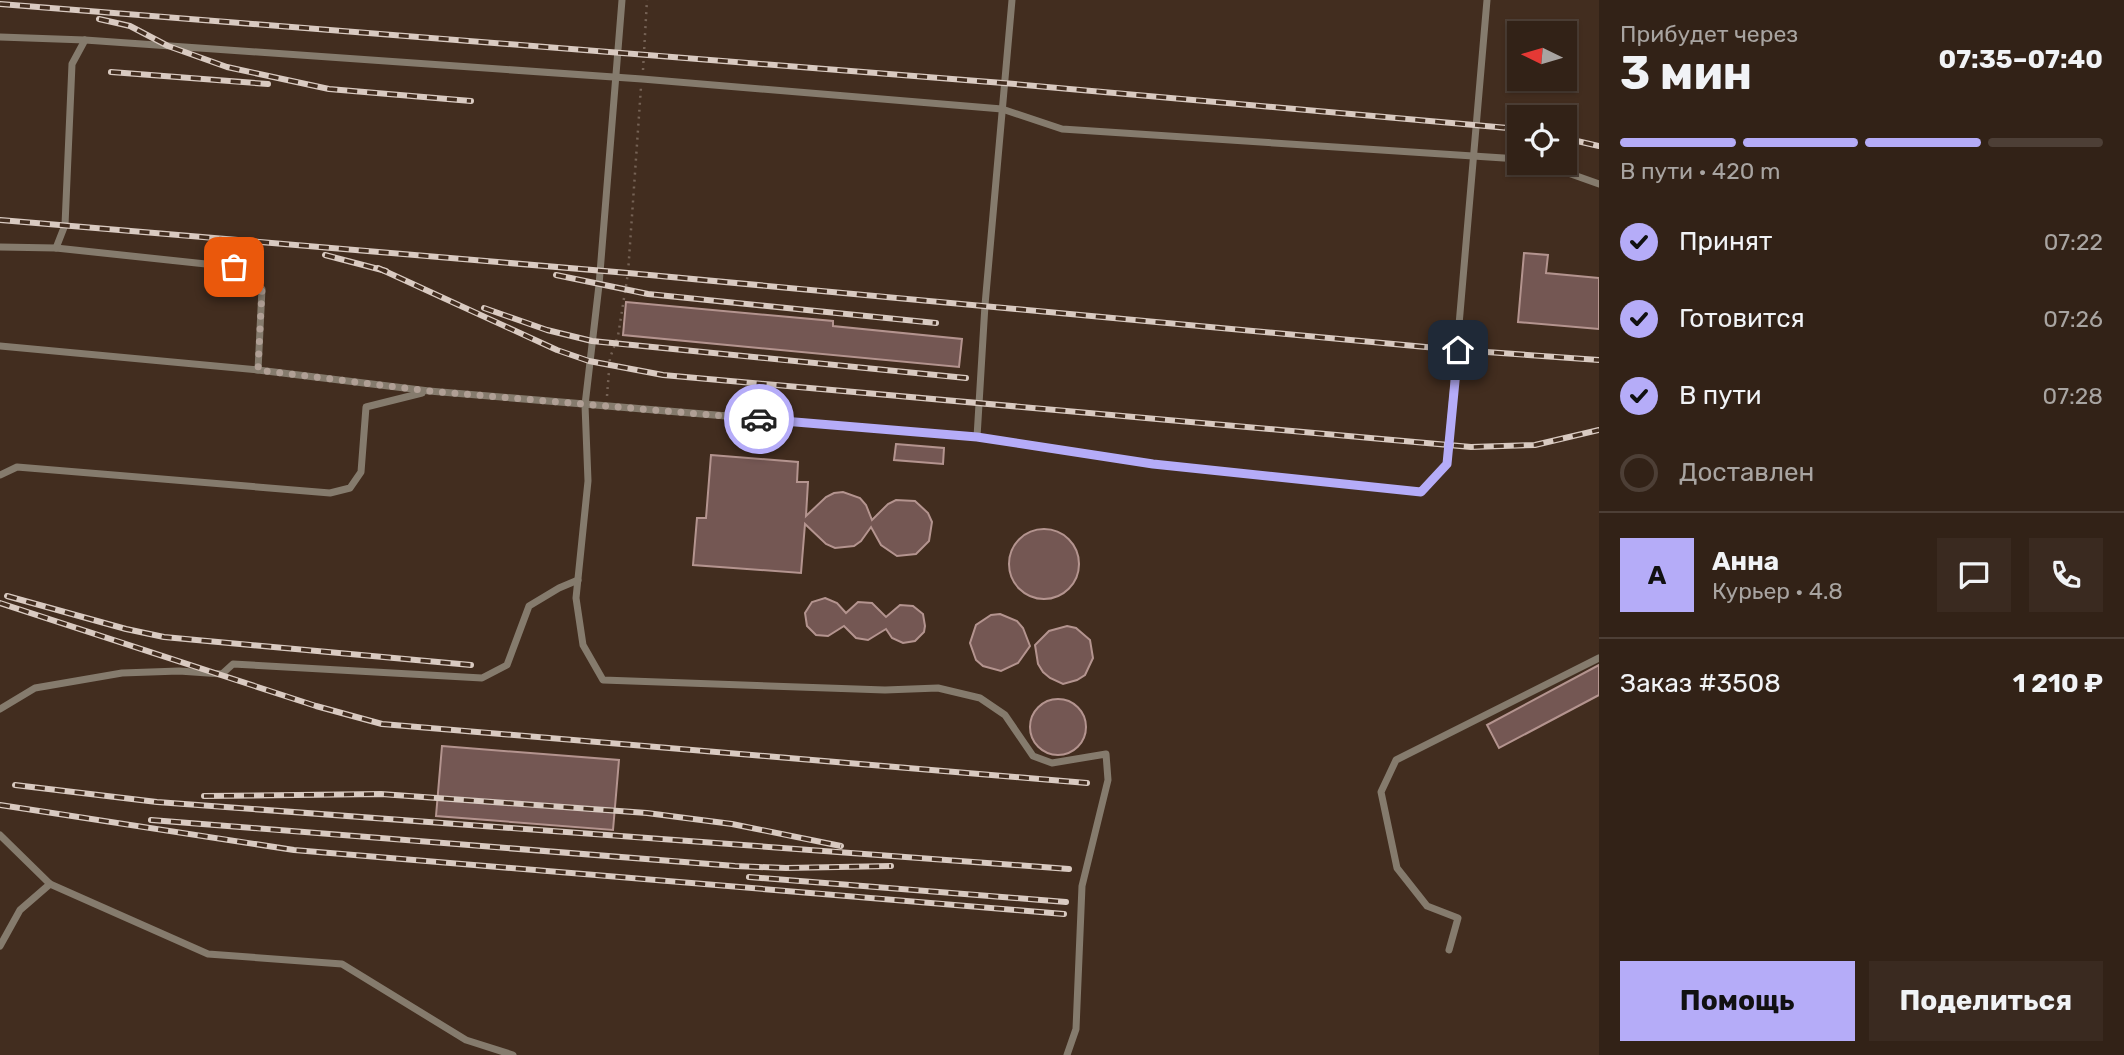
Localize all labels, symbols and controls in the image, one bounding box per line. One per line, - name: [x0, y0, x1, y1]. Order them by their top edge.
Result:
- text: Прибудет через: [1620, 20, 1798, 48]
- north arrow: [1507, 21, 1577, 91]
- map controls: [1507, 21, 1577, 175]
- text: 07:35–07:40: [1939, 44, 2103, 75]
- text: 3 мин: [1620, 46, 1752, 101]
- button: locate: [1507, 105, 1577, 175]
- text: В пути · 420 m: [1620, 157, 1780, 185]
- icon: check: [1620, 223, 1658, 261]
- text: Принят: [1679, 226, 1772, 257]
- text: 07:22: [2044, 228, 2103, 256]
- pin: [204, 237, 264, 297]
- icon: bag: [215, 248, 253, 286]
- icon: check: [1620, 300, 1658, 338]
- text: Готовится: [1679, 303, 1805, 334]
- text: 07:26: [2043, 305, 2103, 333]
- pin: [1428, 320, 1488, 380]
- icon: home: [1439, 331, 1477, 369]
- icon: check: [1620, 377, 1658, 415]
- text: В пути: [1679, 380, 1762, 411]
- text: 07:28: [2043, 382, 2103, 410]
- courier: [724, 384, 794, 454]
- icon: car: [740, 400, 778, 438]
- text: Доставлен: [1679, 457, 1814, 488]
- button: chat: [1937, 538, 2011, 612]
- button: phone: [2029, 538, 2103, 612]
- text: Анна: [1712, 546, 1779, 577]
- text: А: [1648, 560, 1666, 591]
- text: Курьер · 4.8: [1712, 577, 1843, 605]
- text: Заказ #3508: [1620, 668, 1781, 699]
- text: 1 210 ₽: [2013, 668, 2103, 699]
- button: Помощь: [1620, 961, 1855, 1041]
- button: Поделиться: [1869, 961, 2103, 1041]

